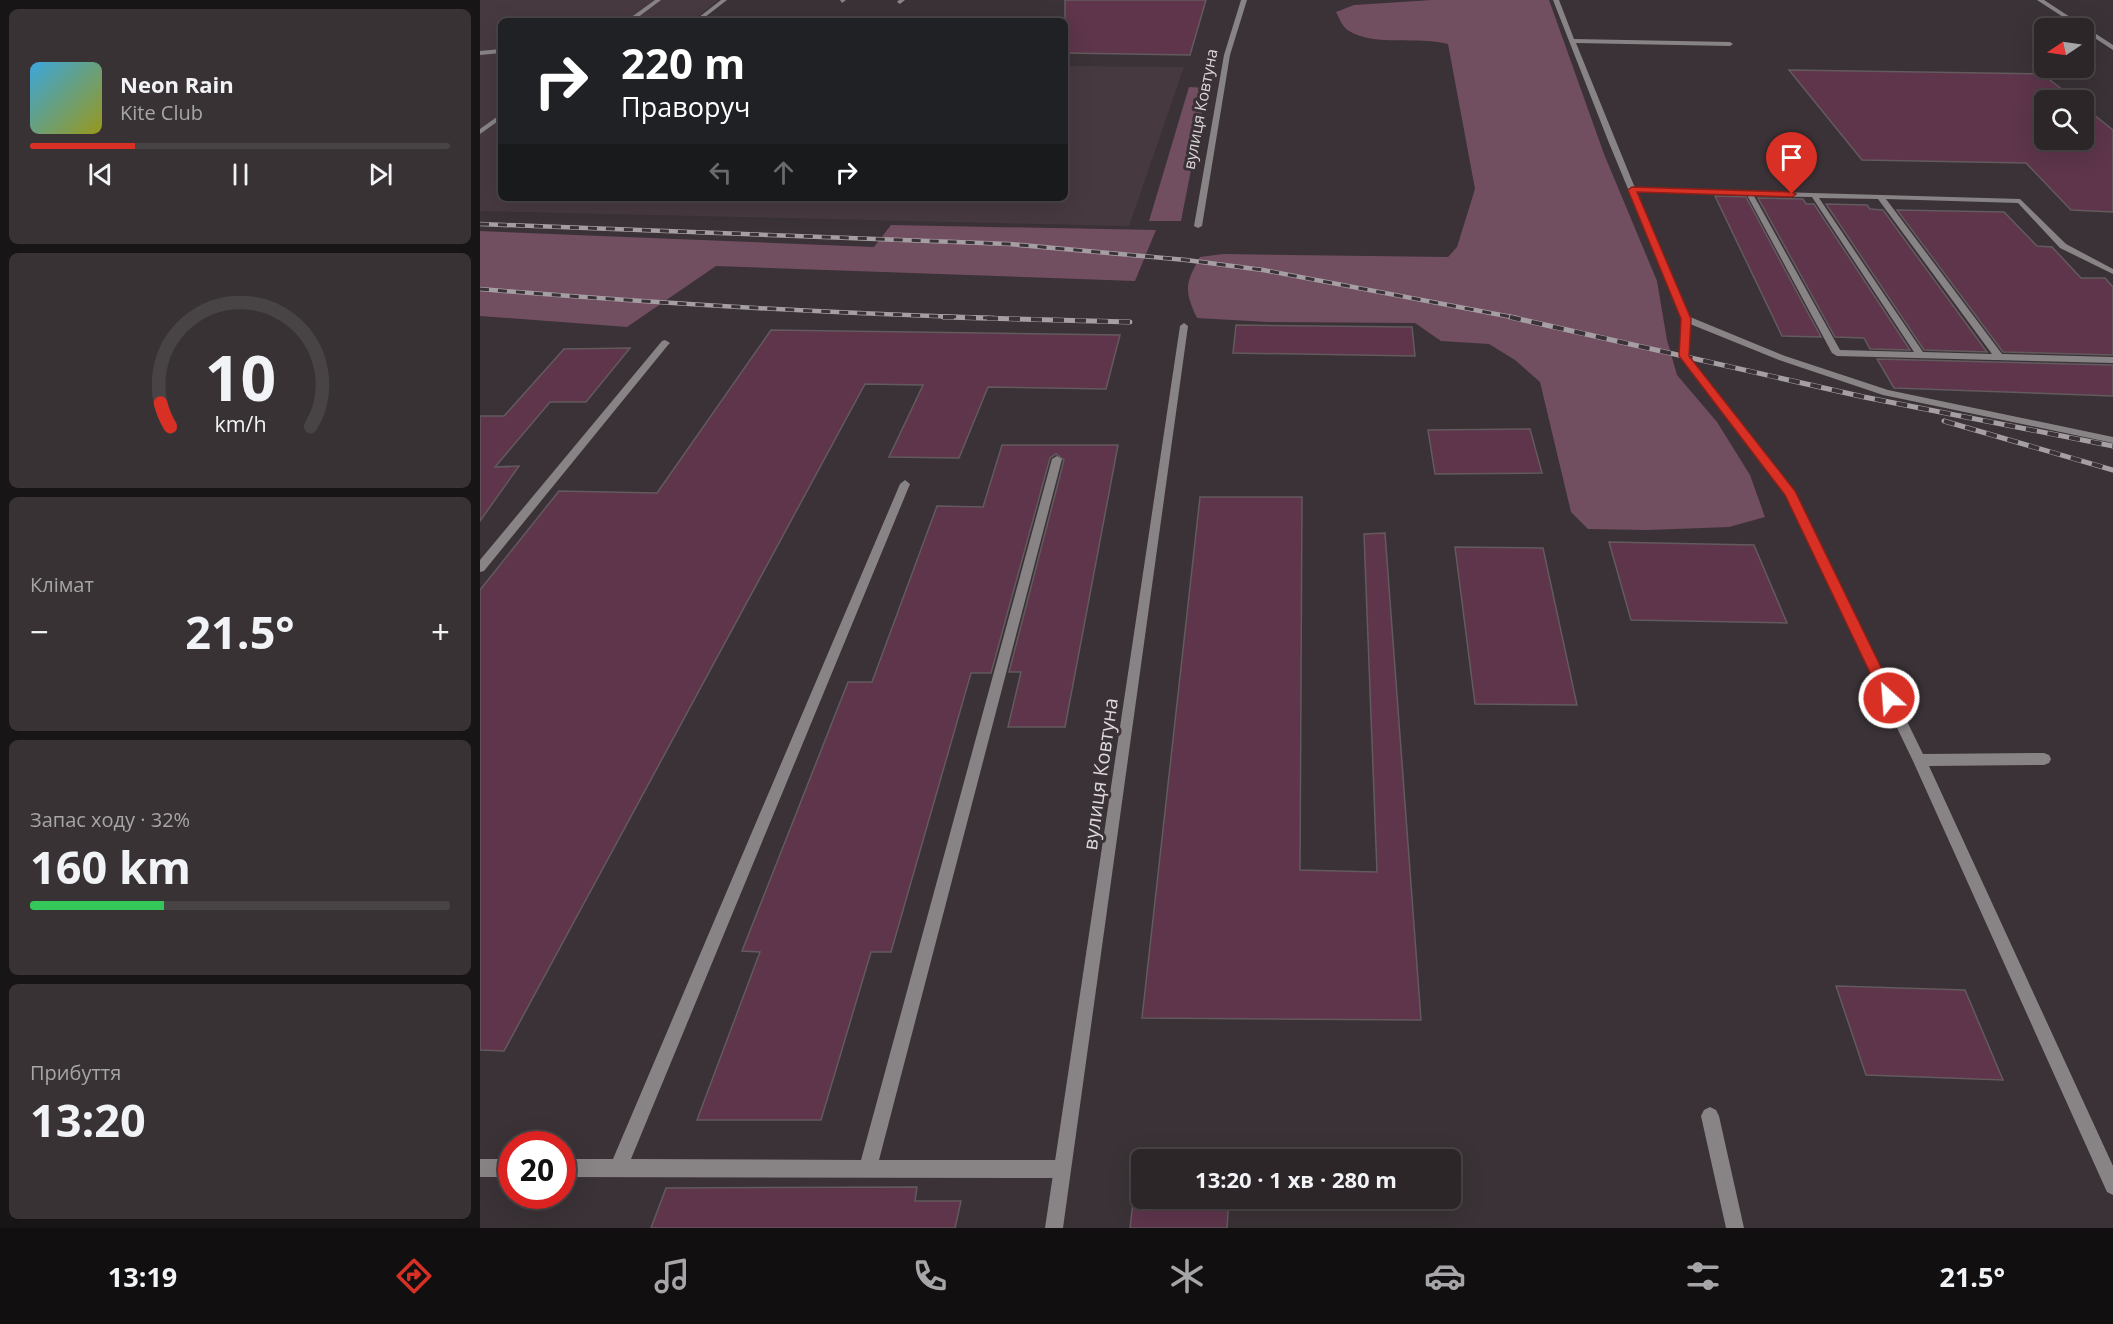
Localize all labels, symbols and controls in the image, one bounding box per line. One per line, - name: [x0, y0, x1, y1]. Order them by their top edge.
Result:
- north arrow: [2034, 18, 2094, 78]
- map controls: [2034, 18, 2094, 150]
- text: 220 m: [621, 34, 745, 91]
- icon: right: [522, 42, 600, 120]
- street label: вулиця Ковтуна: [1177, 47, 1223, 171]
- text: Neon Rain: [120, 69, 234, 99]
- text: Праворуч: [621, 88, 750, 125]
- button: search: [2034, 90, 2094, 150]
- text: Kite Club: [120, 99, 203, 126]
- pin: [1766, 132, 1817, 194]
- icon: arrive: [1775, 141, 1808, 174]
- icon: left: [704, 156, 737, 189]
- icon: ahead: [767, 156, 800, 189]
- icon: right: [830, 156, 863, 189]
- icon: previous: [84, 158, 117, 191]
- icon: pause: [224, 158, 257, 191]
- icon: next: [364, 158, 397, 191]
- text: 10: [204, 334, 276, 419]
- text: km/h: [214, 410, 266, 439]
- text: Клімат: [30, 571, 94, 598]
- text: 21.5°: [185, 601, 295, 662]
- text: −: [30, 609, 49, 654]
- text: +: [431, 609, 450, 654]
- position arrow: [1857, 666, 1921, 730]
- street label: вулиця Ковтуна: [1076, 696, 1124, 852]
- text: Запас ходу · 32%: [30, 806, 190, 833]
- text: 160 km: [30, 836, 191, 897]
- text: Прибуття: [30, 1059, 121, 1086]
- text: 13:20: [30, 1089, 146, 1150]
- speed limit sign: 20: [498, 1131, 576, 1209]
- text: 13:20 · 1 хв · 280 m: [1195, 1164, 1397, 1194]
- icon: directions: [393, 1255, 435, 1297]
- icon: music: [651, 1255, 693, 1297]
- icon: phone: [909, 1255, 951, 1297]
- icon: climate: [1166, 1255, 1208, 1297]
- icon: car: [1424, 1255, 1466, 1297]
- icon: filters: [1682, 1255, 1724, 1297]
- text: 13:19: [108, 1258, 177, 1295]
- text: 21.5°: [1939, 1258, 2005, 1295]

